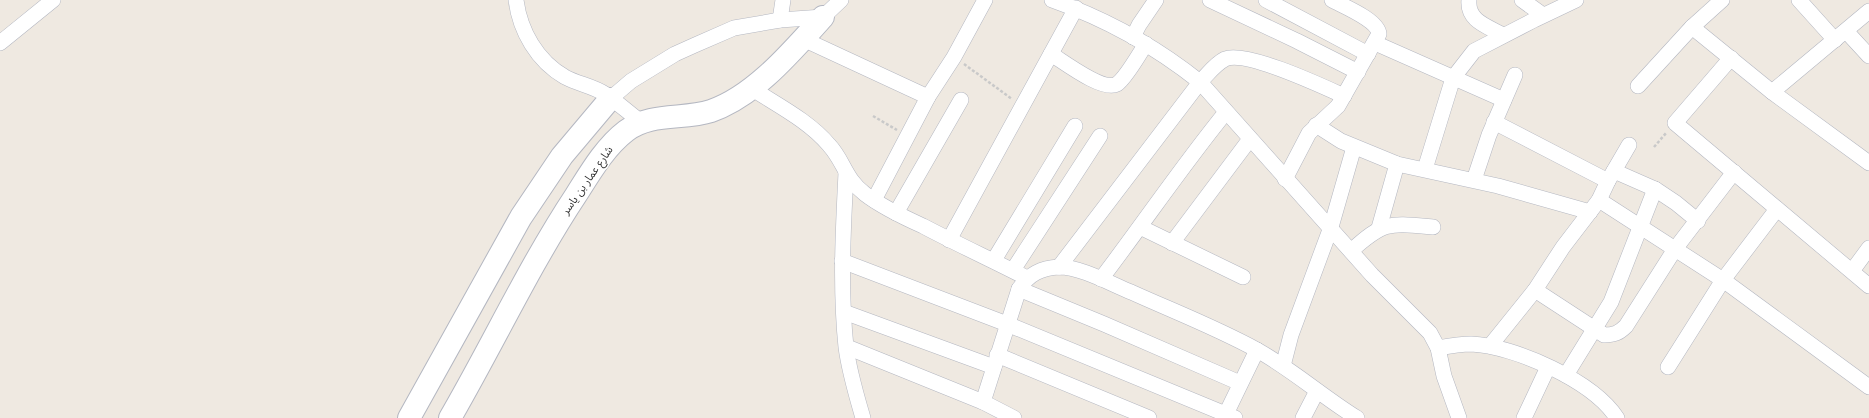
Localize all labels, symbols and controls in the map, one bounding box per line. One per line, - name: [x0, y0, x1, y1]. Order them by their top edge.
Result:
- street label: شارع عمار بن ياسر: [559, 143, 617, 218]

